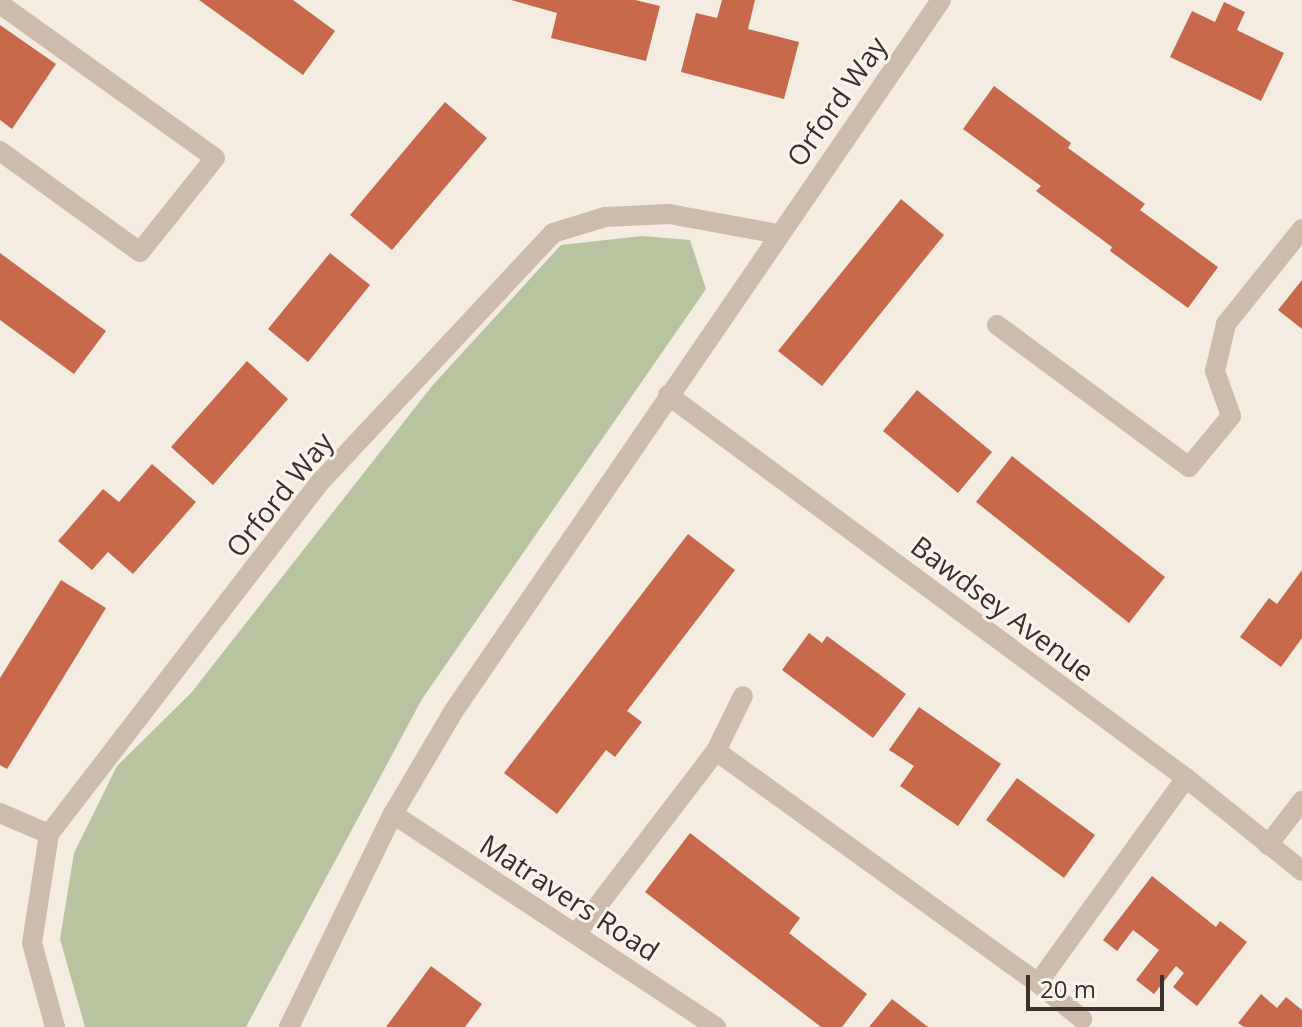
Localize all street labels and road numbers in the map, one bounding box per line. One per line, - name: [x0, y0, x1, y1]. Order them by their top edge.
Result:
- street label: Orford Way: [779, 30, 893, 172]
- street label: Orford Way: [219, 425, 339, 563]
- street label: Bawdsey Avenue: [905, 528, 1101, 688]
- street label: Matravers Road: [474, 827, 666, 967]

